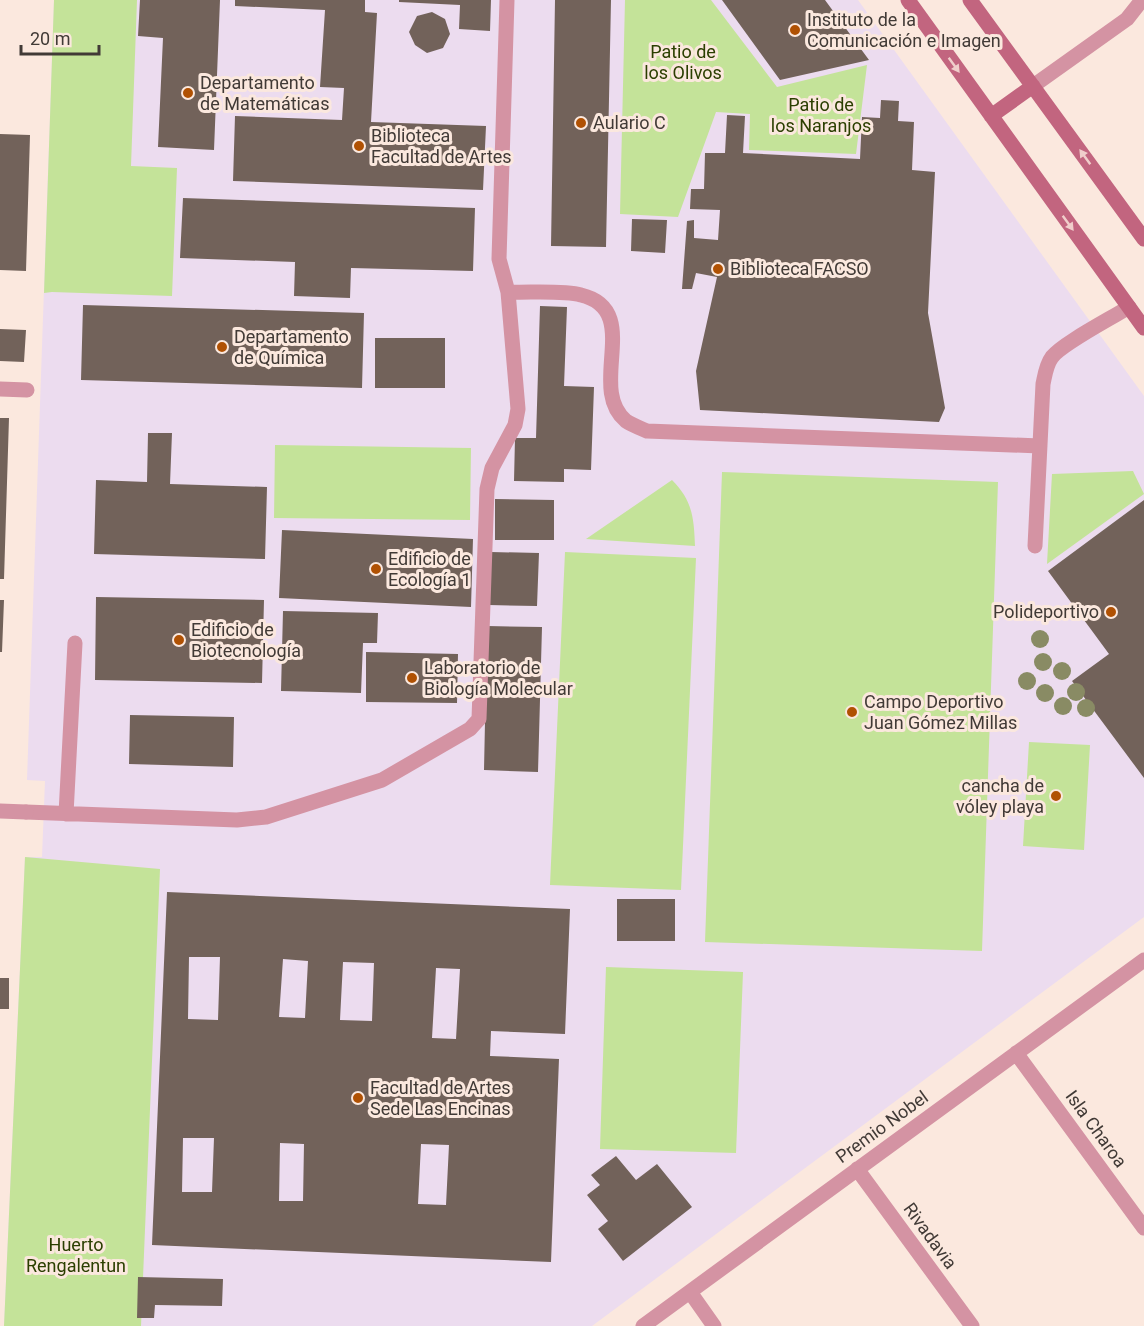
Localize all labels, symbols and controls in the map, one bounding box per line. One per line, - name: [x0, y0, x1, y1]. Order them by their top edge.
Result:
- place label: Instituto de la Comunicación e Imagen: [807, 9, 1001, 51]
- scale bar: [21, 18, 99, 56]
- marker: Instituto de la Comunicación e Imagen: [788, 23, 802, 37]
- text: 20 m: [30, 28, 70, 49]
- park label: Patio de los Olivos: [644, 41, 722, 83]
- one-way arrow: [948, 56, 960, 72]
- place label: Departamento de Matemáticas: [200, 72, 329, 114]
- marker: Departamento de Matemáticas: [181, 86, 195, 100]
- park label: Patio de los Naranjos: [771, 94, 871, 136]
- place label: Aulario C: [593, 112, 666, 133]
- marker: Aulario C: [574, 116, 588, 130]
- place label: Biblioteca Facultad de Artes: [371, 125, 512, 167]
- marker: Biblioteca Facultad de Artes: [352, 139, 366, 153]
- one-way arrow: [1079, 150, 1091, 166]
- one-way arrow: [1062, 214, 1074, 230]
- place label: Biblioteca FACSO: [730, 258, 869, 279]
- marker: Biblioteca FACSO: [711, 262, 725, 276]
- place label: Departamento de Química: [234, 326, 349, 368]
- marker: Departamento de Química: [215, 340, 229, 354]
- place label: Edificio de Ecología 1: [388, 548, 471, 590]
- marker: Edificio de Ecología 1: [369, 562, 383, 576]
- place label: Polideportivo: [993, 601, 1099, 622]
- marker: Polideportivo: [1104, 605, 1118, 619]
- place label: Edificio de Biotecnología: [191, 619, 301, 661]
- marker: Edificio de Biotecnología: [172, 633, 186, 647]
- place label: Laboratorio de Biología Molecular: [424, 657, 573, 699]
- marker: Laboratorio de Biología Molecular: [405, 671, 419, 685]
- place label: Campo Deportivo Juan Gómez Millas: [864, 691, 1017, 733]
- marker: Campo Deportivo Juan Gómez Millas: [845, 705, 859, 719]
- place label: cancha de vóley playa: [956, 775, 1044, 817]
- marker: cancha de vóley playa: [1049, 789, 1063, 803]
- place label: Facultad de Artes Sede Las Encinas: [370, 1077, 511, 1119]
- street label: Premio Nobel: [831, 1086, 932, 1167]
- street label: Isla Charoa: [1061, 1086, 1131, 1171]
- marker: Facultad de Artes Sede Las Encinas: [351, 1091, 365, 1105]
- street label: Rivadavia: [899, 1199, 961, 1273]
- park label: Huerto Rengalentun: [26, 1234, 126, 1276]

